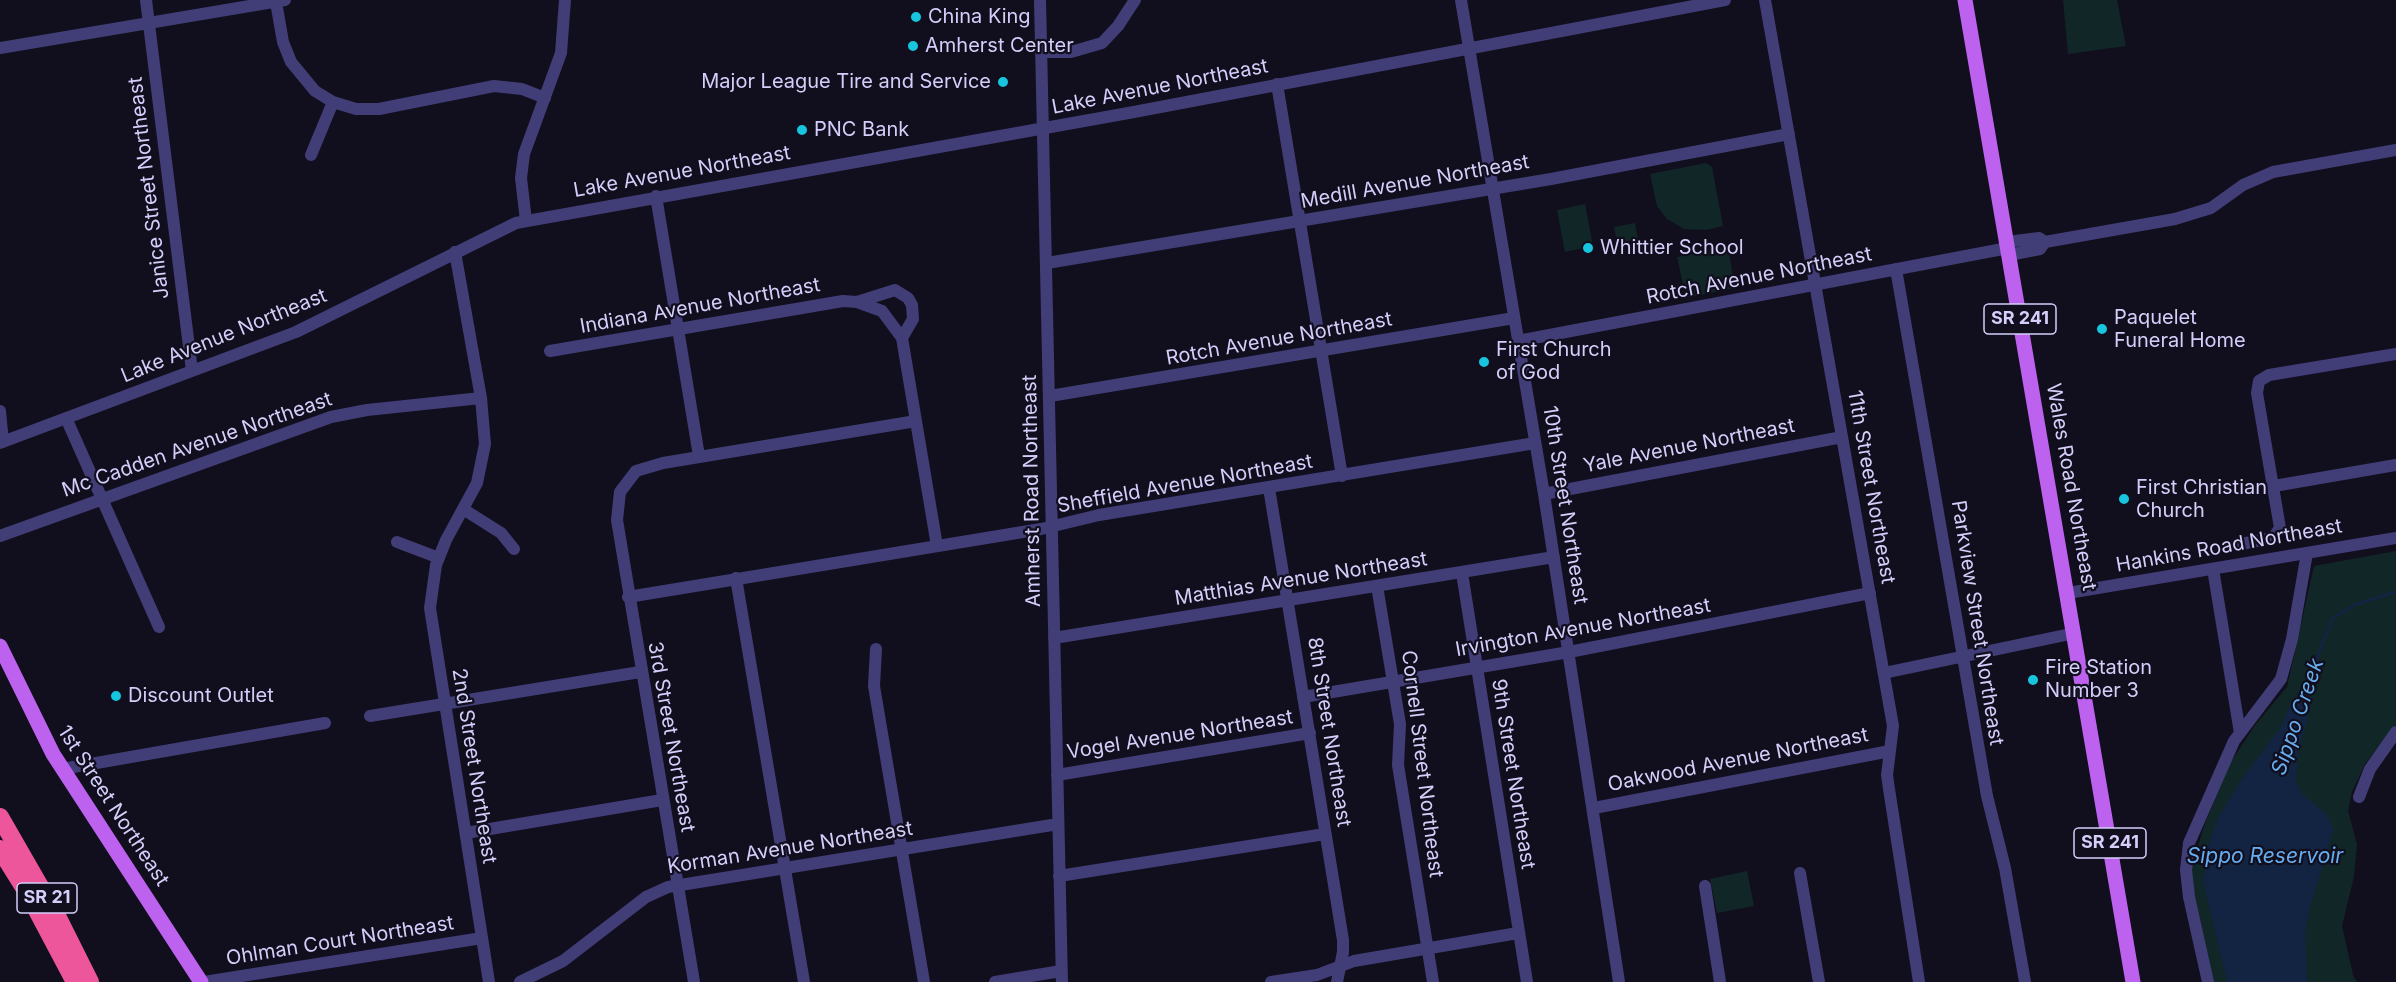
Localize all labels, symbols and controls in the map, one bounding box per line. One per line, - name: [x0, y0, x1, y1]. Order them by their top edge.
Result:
- place label: China King: [928, 5, 1031, 29]
- marker: China King: [909, 10, 923, 24]
- place label: Amherst Center: [925, 34, 1074, 58]
- marker: Amherst Center: [906, 39, 920, 53]
- street label: Lake Avenue Northeast: [1050, 54, 1270, 120]
- place label: Major League Tire and Service: [701, 70, 991, 94]
- marker: Major League Tire and Service: [996, 75, 1010, 89]
- street label: Janice Street Northeast: [123, 76, 175, 300]
- place label: PNC Bank: [814, 118, 909, 142]
- marker: PNC Bank: [795, 123, 809, 137]
- street label: Lake Avenue Northeast: [572, 141, 792, 203]
- street label: Medill Avenue Northeast: [1299, 150, 1531, 214]
- place label: Whittier School: [1600, 236, 1744, 260]
- marker: Whittier School: [1581, 241, 1595, 255]
- street label: Rotch Avenue Northeast: [1644, 242, 1874, 310]
- street label: Indiana Avenue Northeast: [578, 273, 822, 339]
- street label: Lake Avenue Northeast: [118, 284, 330, 388]
- road number: SR 241: [1984, 304, 2056, 334]
- place label: Paquelet Funeral Home: [2114, 306, 2246, 353]
- street label: Rotch Avenue Northeast: [1164, 307, 1394, 371]
- marker: Paquelet Funeral Home: [2095, 322, 2109, 336]
- place label: First Church of God: [1496, 338, 1612, 385]
- marker: First Church of God: [1477, 355, 1491, 369]
- street label: Amherst Road Northeast: [1018, 375, 1046, 607]
- street label: Wales Road Northeast: [2041, 382, 2101, 592]
- street label: Mc Cadden Avenue Northeast: [59, 387, 335, 503]
- street label: 11th Street Northeast: [1842, 388, 1900, 586]
- street label: 10th Street Northeast: [1537, 404, 1593, 606]
- street label: Yale Avenue Northeast: [1581, 414, 1797, 478]
- street label: Sheffield Avenue Northeast: [1055, 450, 1315, 518]
- place label: First Christian Church: [2136, 476, 2267, 523]
- marker: First Christian Church: [2117, 492, 2131, 506]
- street label: Parkview Street Northeast: [1946, 499, 2008, 747]
- street label: Hankins Road Northeast: [2114, 514, 2344, 578]
- street label: Matthias Avenue Northeast: [1173, 547, 1429, 611]
- street label: Irvington Avenue Northeast: [1454, 594, 1712, 662]
- street label: 8th Street Northeast: [1302, 635, 1356, 829]
- street label: 3rd Street Northeast: [642, 640, 700, 834]
- street label: Cornell Street Northeast: [1396, 649, 1448, 879]
- place label: Fire Station Number 3: [2045, 656, 2152, 703]
- water label: Sippo Creek: [2266, 656, 2330, 778]
- street label: 2nd Street Northeast: [447, 667, 501, 865]
- marker: Fire Station Number 3: [2026, 673, 2040, 687]
- street label: 9th Street Northeast: [1486, 677, 1540, 871]
- place label: Discount Outlet: [128, 684, 274, 708]
- marker: Discount Outlet: [109, 689, 123, 703]
- street label: Vogel Avenue Northeast: [1065, 705, 1295, 765]
- street label: 1st Street Northeast: [52, 721, 174, 891]
- street label: Oakwood Avenue Northeast: [1606, 723, 1870, 797]
- street label: Korman Avenue Northeast: [666, 817, 914, 879]
- road number: SR 241: [2074, 828, 2146, 858]
- water label: Sippo Reservoir: [2187, 844, 2343, 870]
- road number: SR 21: [17, 883, 77, 913]
- street label: Ohlman Court Northeast: [225, 911, 455, 971]

